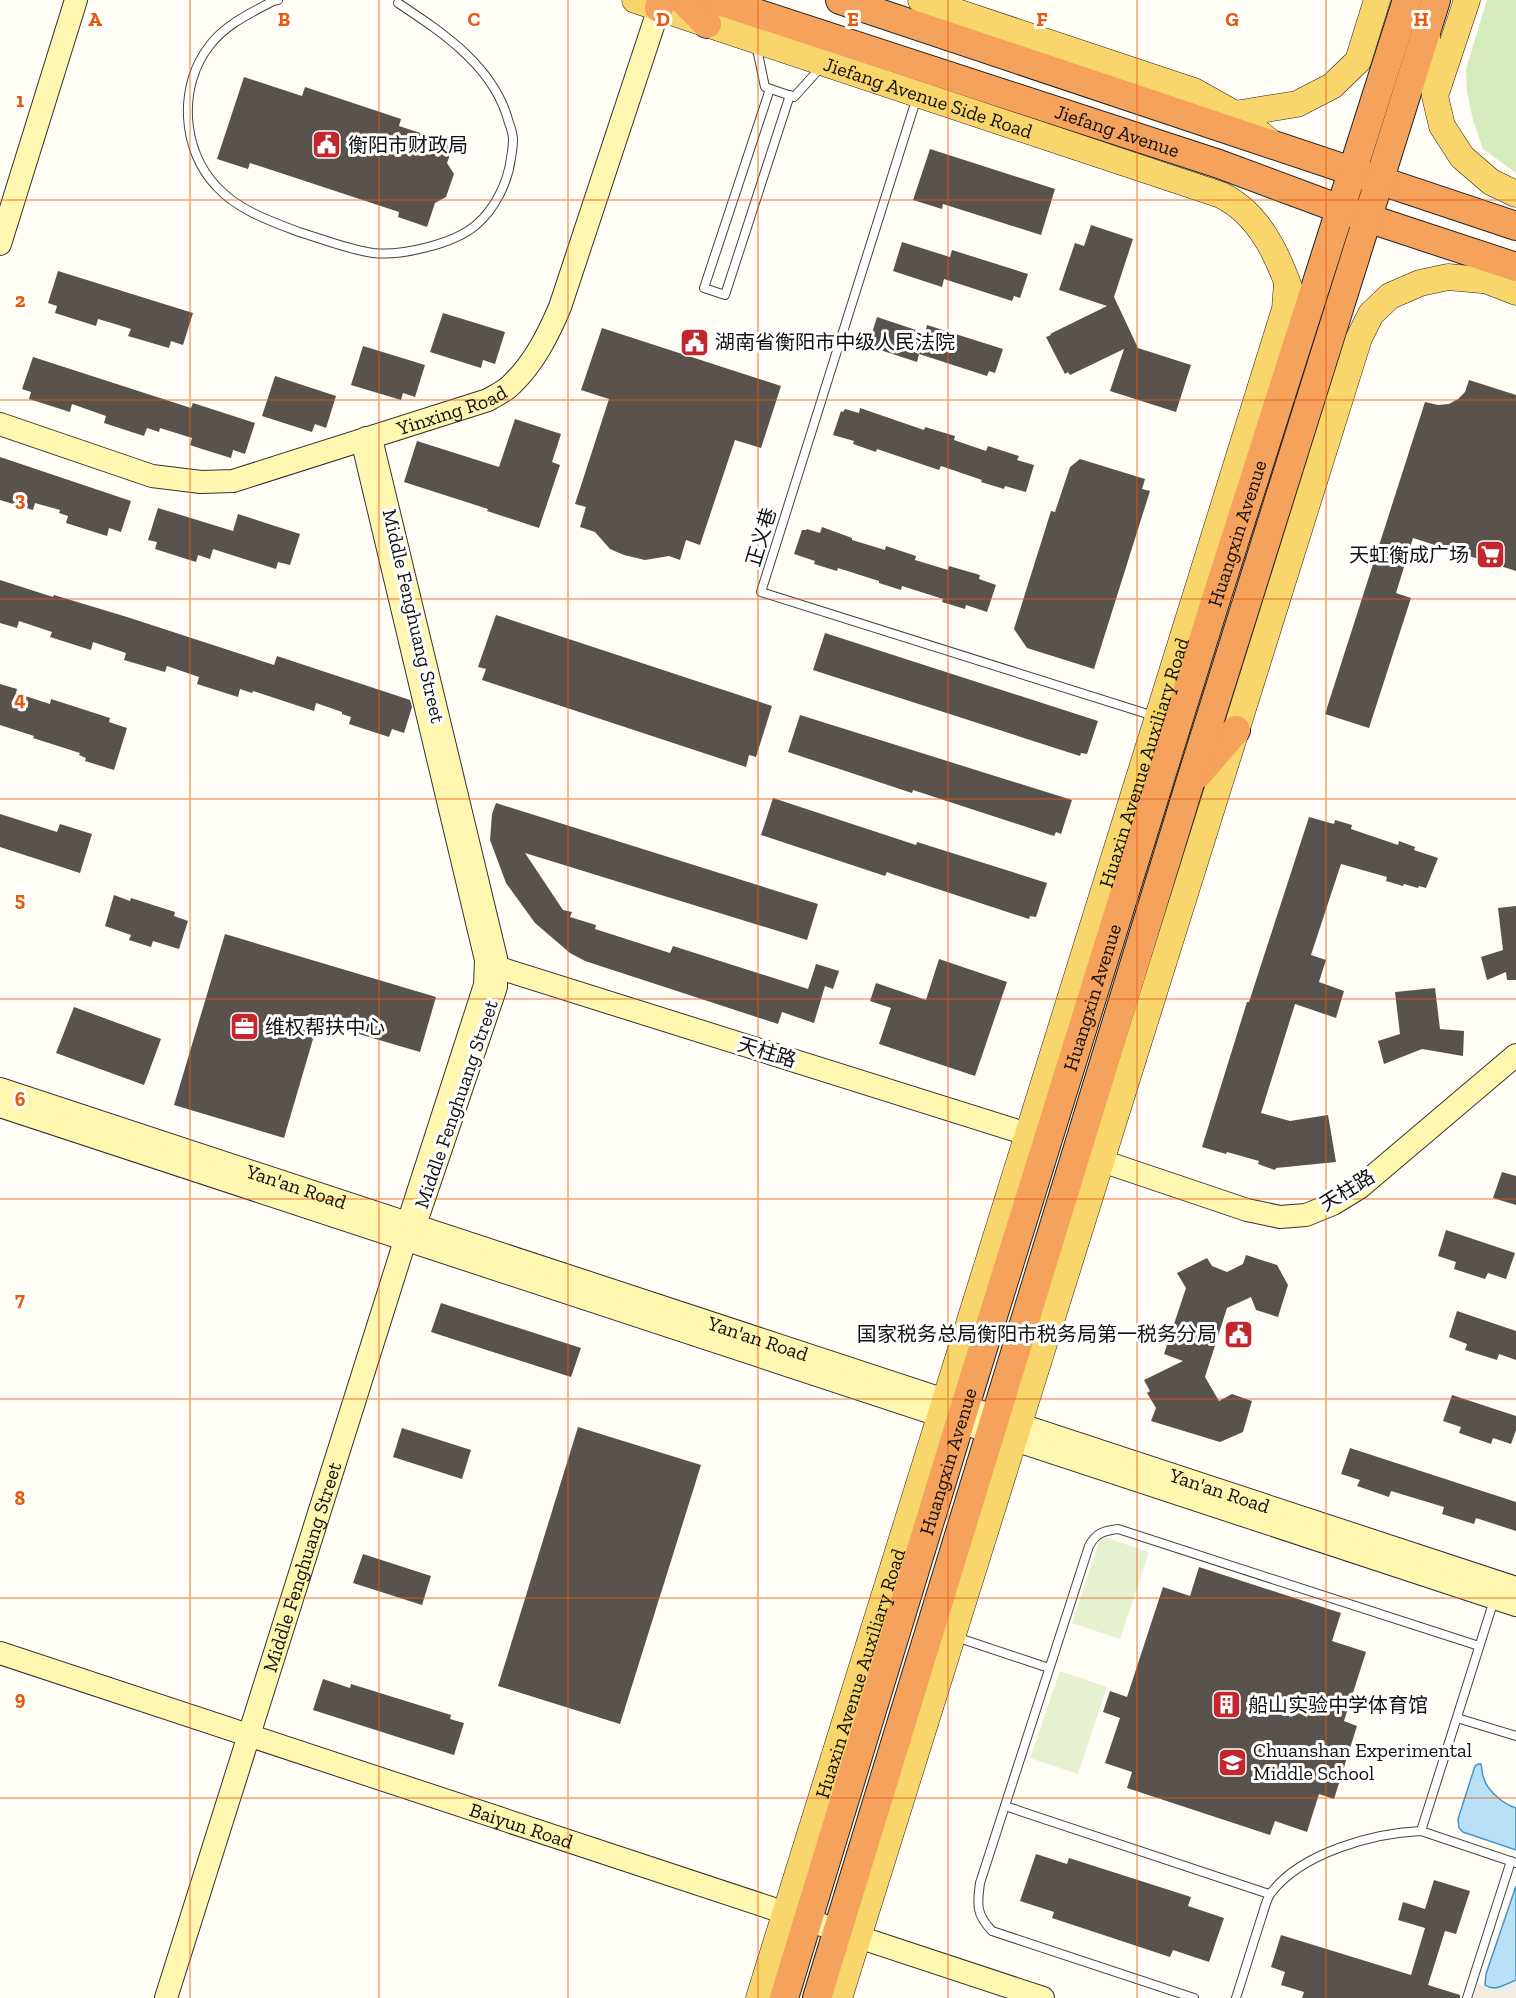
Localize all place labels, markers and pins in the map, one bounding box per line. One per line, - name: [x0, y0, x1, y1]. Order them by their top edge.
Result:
- public building icon: 衡阳市财政局: [311, 129, 343, 161]
- place label: 衡阳市财政局: [348, 133, 468, 157]
- public building icon: 湖南省衡阳市中级人民法院: [678, 326, 710, 358]
- place label: 湖南省衡阳市中级人民法院: [715, 330, 955, 354]
- supermarket icon: 天虹衡成广场: [1474, 539, 1506, 571]
- place label: 天虹衡成广场: [1349, 543, 1469, 567]
- office icon: 维权帮扶中心: [228, 1011, 260, 1043]
- place label: 维权帮扶中心: [265, 1015, 385, 1039]
- public building icon: 国家税务总局衡阳市税务局第一税务分局: [1222, 1318, 1254, 1350]
- place label: 国家税务总局衡阳市税务局第一税务分局: [857, 1322, 1217, 1346]
- building icon: 船山实验中学体育馆: [1211, 1689, 1243, 1721]
- place label: 船山实验中学体育馆: [1248, 1693, 1428, 1717]
- place label: Chuanshan Experimental Middle School: [1253, 1738, 1472, 1785]
- school or university icon: Chuanshan Experimental Middle School: [1216, 1746, 1248, 1778]

